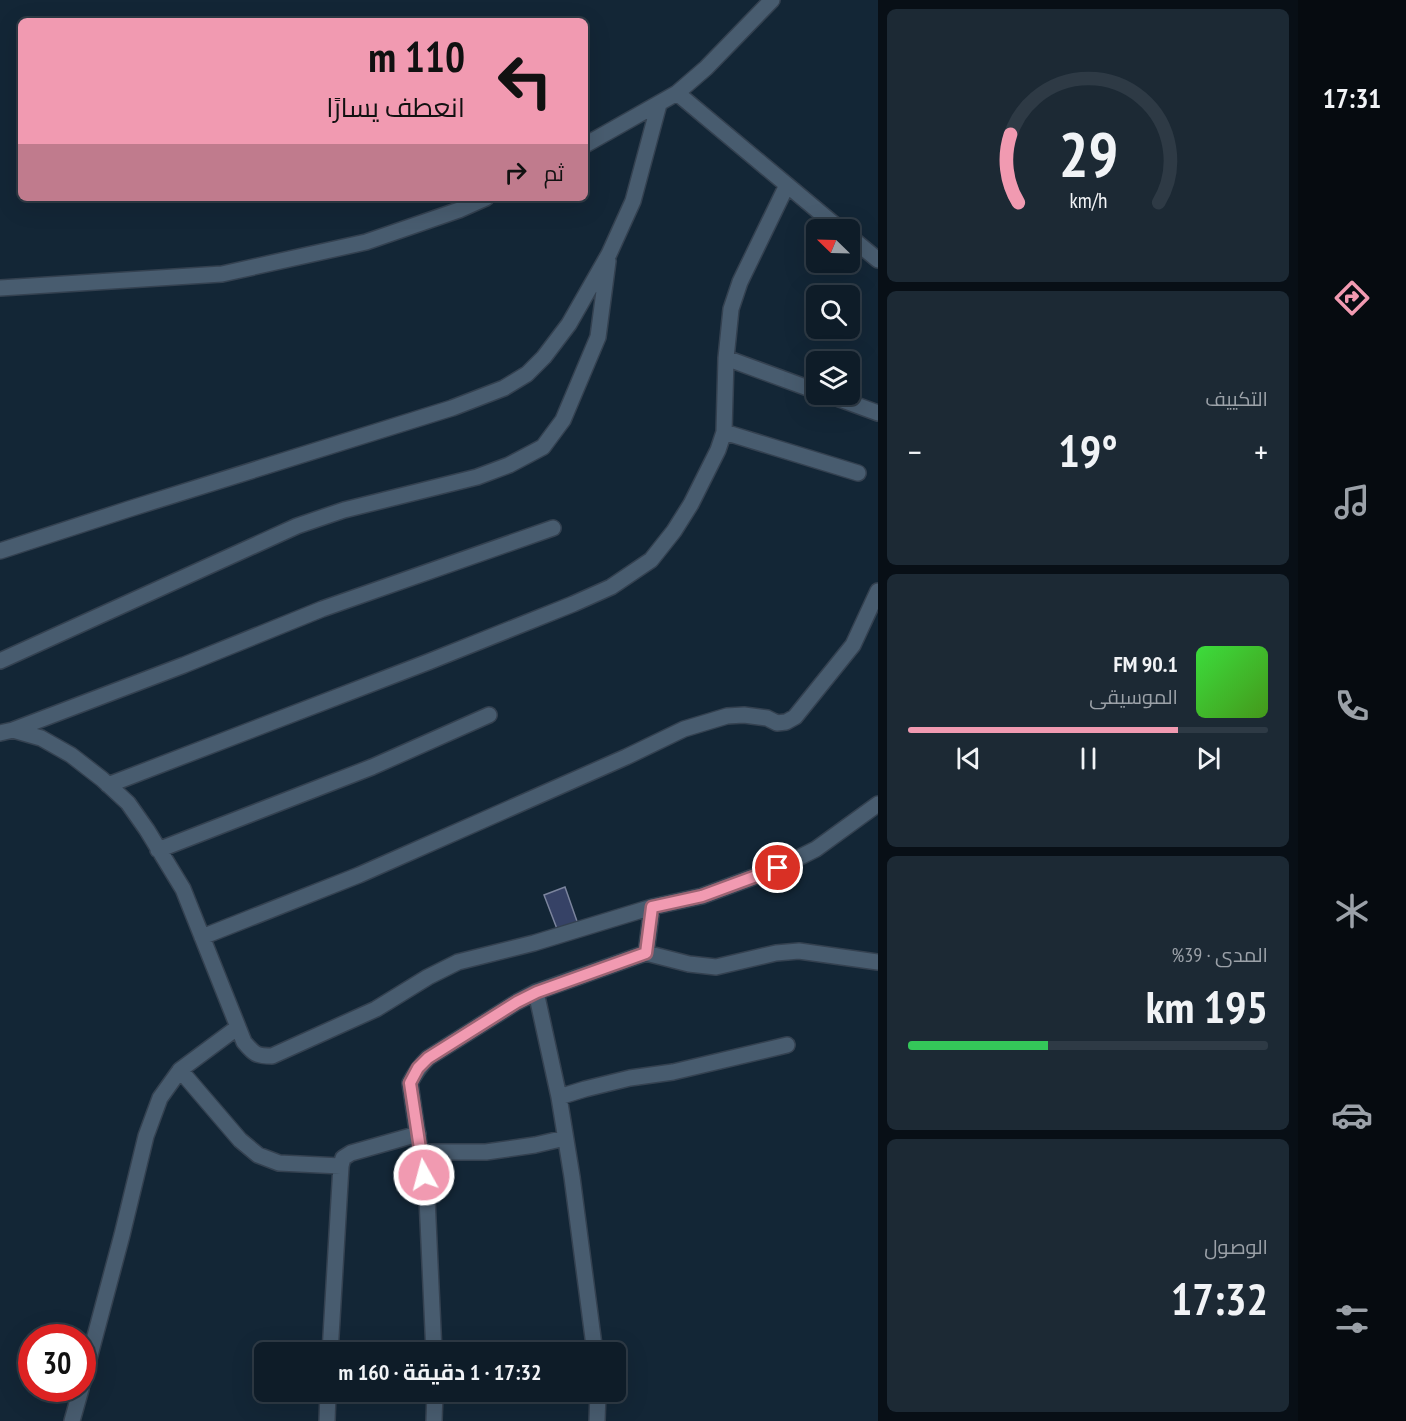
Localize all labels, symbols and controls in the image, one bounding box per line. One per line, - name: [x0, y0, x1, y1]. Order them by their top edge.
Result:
- text: 110 m: [368, 29, 465, 84]
- icon: left: [486, 42, 564, 120]
- text: 17:31: [1323, 81, 1381, 115]
- text: انعطف يسارًا: [326, 90, 465, 124]
- text: 29: [1058, 113, 1118, 194]
- icon: right: [499, 156, 532, 189]
- text: ثم: [544, 159, 564, 187]
- text: km/h: [1069, 186, 1107, 214]
- north arrow: [806, 219, 860, 273]
- map controls: [806, 219, 860, 405]
- icon: directions: [1331, 277, 1373, 319]
- button: search: [806, 285, 860, 339]
- button: layers: [806, 351, 860, 405]
- text: التكييف: [1205, 386, 1268, 412]
- text: 19°: [1058, 421, 1118, 479]
- text: −: [908, 430, 922, 473]
- text: +: [1254, 430, 1268, 473]
- icon: music: [1331, 481, 1373, 523]
- text: 90.1 FM: [1113, 650, 1178, 678]
- text: الموسيقى: [1089, 684, 1178, 710]
- icon: phone: [1331, 685, 1373, 727]
- icon: previous: [952, 742, 985, 775]
- icon: pause: [1072, 742, 1105, 775]
- icon: next: [1192, 742, 1225, 775]
- pin: [752, 842, 803, 893]
- icon: arrive: [761, 851, 794, 884]
- icon: climate: [1331, 890, 1373, 932]
- text: المدى · 39%: [1172, 942, 1268, 968]
- text: 195 km: [1146, 977, 1268, 1035]
- icon: car: [1331, 1094, 1373, 1136]
- position arrow: [392, 1143, 456, 1207]
- text: الوصول: [1204, 1234, 1268, 1260]
- text: 17:32: [1171, 1269, 1268, 1327]
- icon: filters: [1331, 1298, 1373, 1340]
- speed limit sign: 30: [18, 1324, 96, 1402]
- text: 17:32 · 1 دقيقة · 160 m: [339, 1358, 541, 1386]

